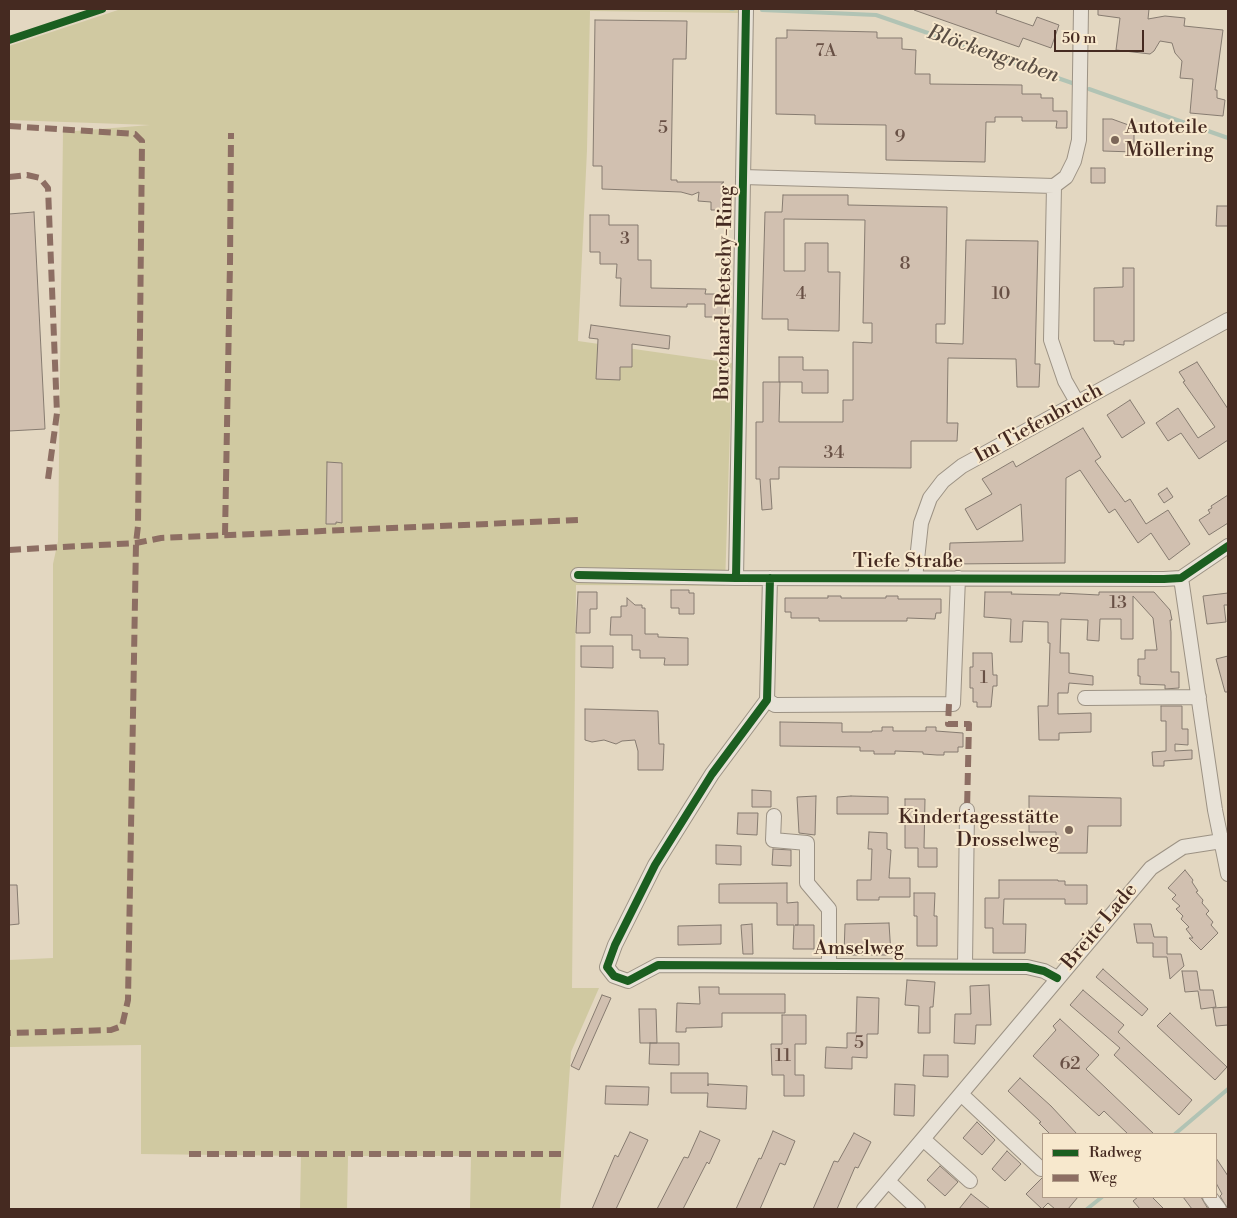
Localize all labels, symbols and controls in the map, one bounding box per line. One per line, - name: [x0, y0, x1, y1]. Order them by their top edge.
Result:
- scale bar: [1057, 20, 1147, 52]
- water label: Blöckengraben: [924, 21, 1062, 89]
- text: 50 m: [1062, 29, 1096, 48]
- house number: 7A: [815, 41, 837, 63]
- place label: Autoteile Möllering: [1125, 116, 1214, 163]
- house number: 5: [658, 118, 668, 140]
- house number: 9: [895, 127, 905, 149]
- marker: Autoteile Möllering: [1109, 134, 1121, 146]
- street label: Burchard-Retschy-Ring: [711, 185, 739, 401]
- house number: 3: [620, 229, 630, 251]
- house number: 8: [899, 254, 911, 276]
- house number: 4: [796, 284, 806, 306]
- house number: 10: [991, 284, 1011, 306]
- street label: Im Tiefenbruch: [971, 379, 1107, 469]
- house number: 34: [824, 443, 844, 465]
- street label: Tiefe Straße: [853, 550, 963, 574]
- house number: 13: [1109, 593, 1127, 615]
- house number: 1: [980, 668, 988, 690]
- place label: Kindertagesstätte Drosselweg: [898, 806, 1059, 853]
- marker: Kindertagesstätte Drosselweg: [1063, 824, 1075, 836]
- street label: Breite Lade: [1057, 879, 1143, 975]
- street label: Amselweg: [814, 937, 904, 961]
- house number: 5: [854, 1033, 864, 1055]
- house number: 11: [775, 1046, 791, 1068]
- house number: 62: [1059, 1054, 1081, 1076]
- legend: [1042, 1133, 1217, 1198]
- text: Radweg: [1089, 1143, 1142, 1162]
- text: Weg: [1089, 1168, 1117, 1187]

